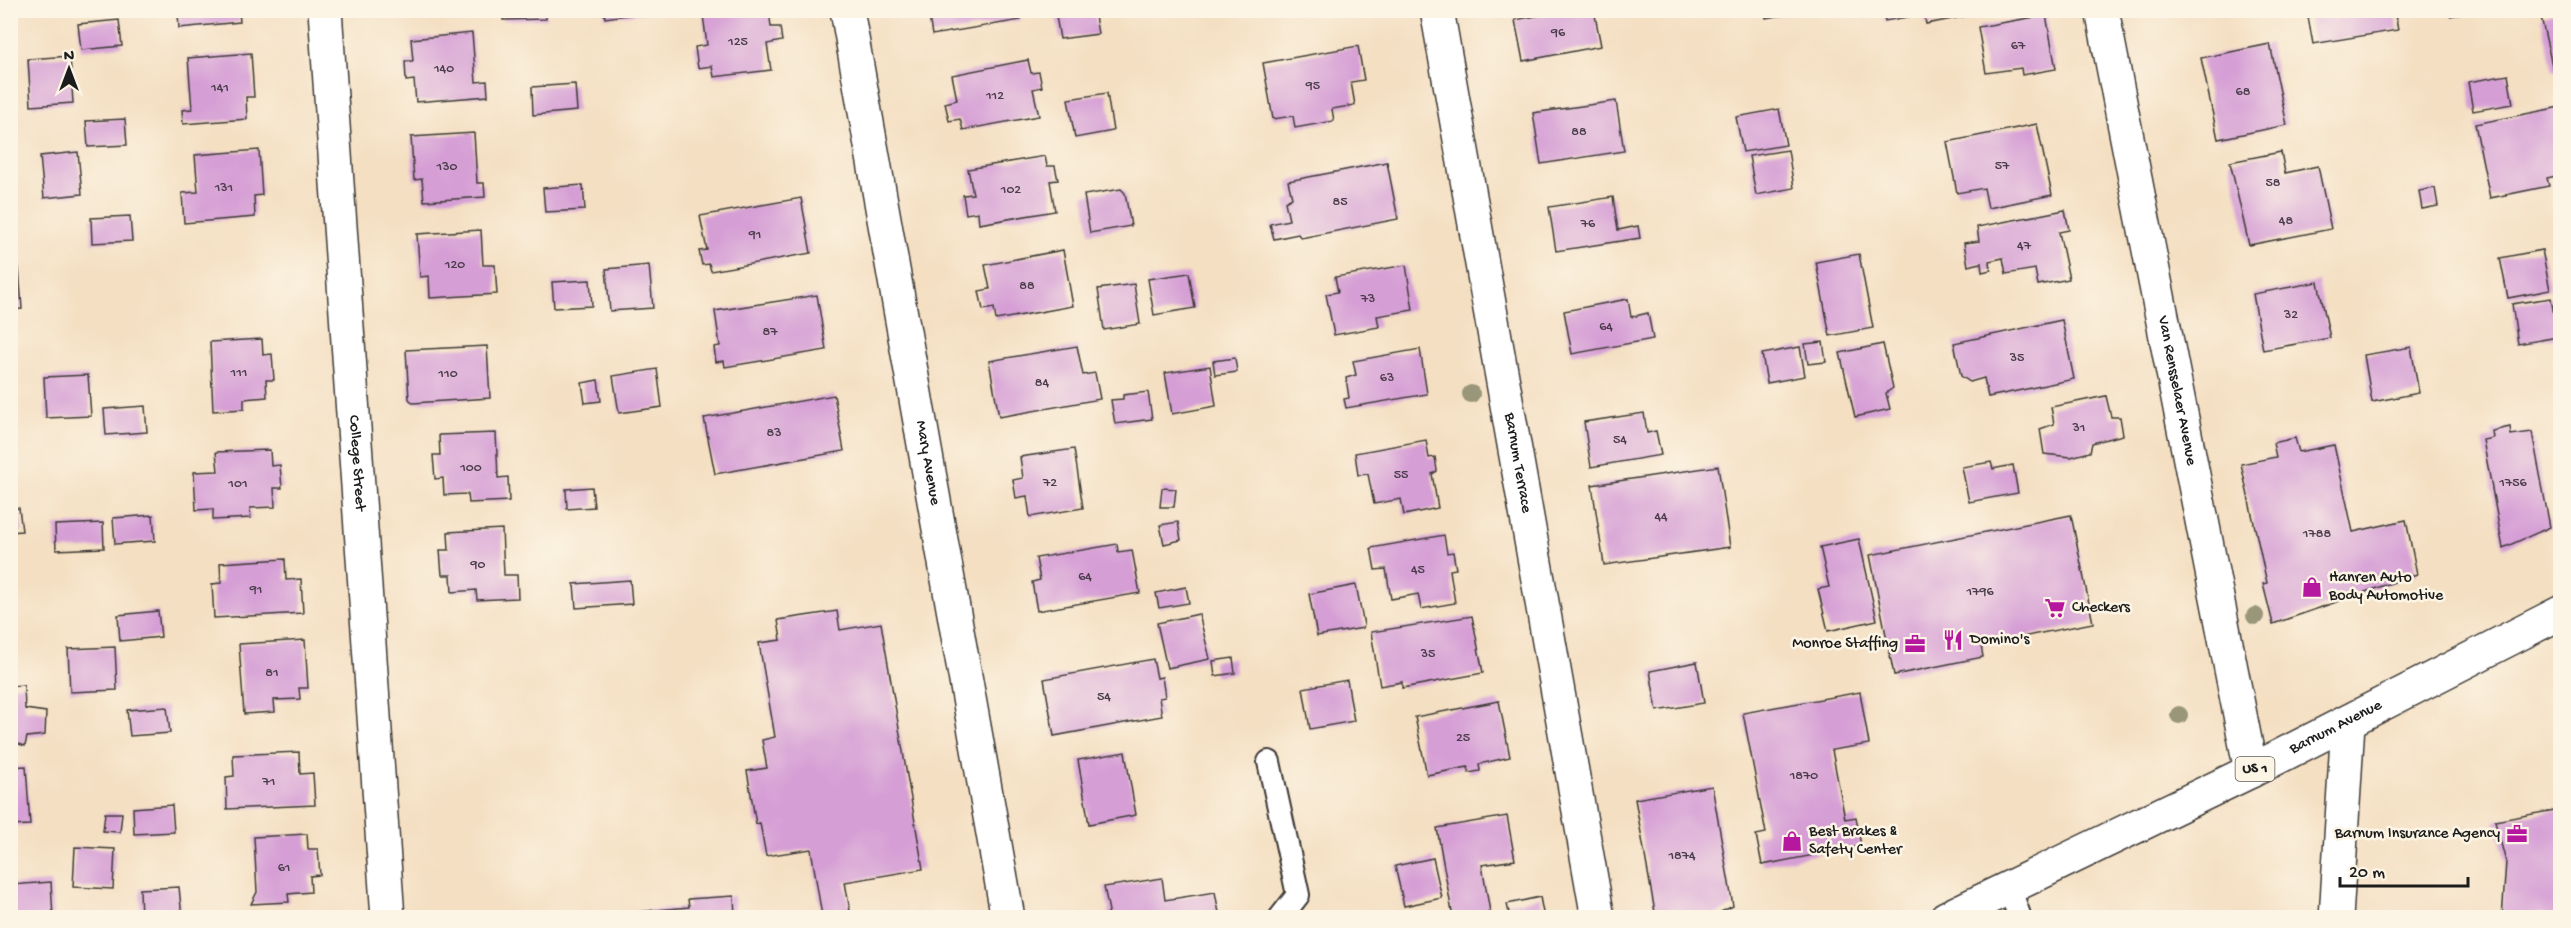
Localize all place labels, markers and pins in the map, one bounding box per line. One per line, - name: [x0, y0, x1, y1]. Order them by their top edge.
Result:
- place label: Hanren Auto Body Automotive: [2328, 569, 2444, 606]
- shop icon: Hanren Auto Body Automotive: [2300, 575, 2324, 599]
- supermarket icon: Checkers: [2043, 596, 2067, 620]
- place label: Checkers: [2072, 599, 2131, 618]
- restaurant icon: Domino's: [1941, 628, 1965, 652]
- place label: Domino's: [1969, 631, 2031, 650]
- office icon: Monroe Staffing: [1903, 632, 1927, 656]
- place label: Monroe Staffing: [1792, 635, 1898, 654]
- office icon: Barnum Insurance Agency: [2505, 822, 2529, 846]
- place label: Best Brakes & Safety Center: [1808, 823, 1903, 860]
- place label: Barnum Insurance Agency: [2334, 825, 2500, 844]
- shop icon: Best Brakes & Safety Center: [1780, 829, 1804, 853]

